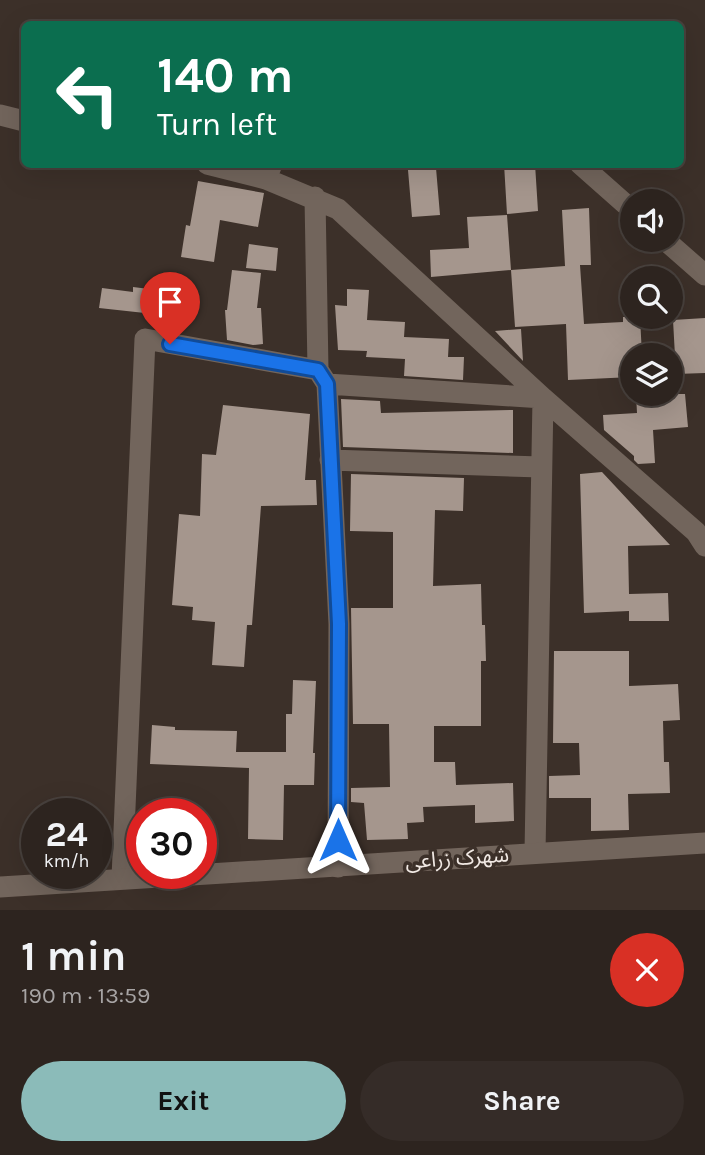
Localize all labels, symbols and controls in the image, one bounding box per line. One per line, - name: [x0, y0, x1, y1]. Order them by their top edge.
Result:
- text: 140 m: [157, 47, 294, 104]
- icon: left: [42, 49, 133, 140]
- text: Turn left: [157, 106, 277, 143]
- map controls: [620, 189, 683, 406]
- button: sound: [620, 189, 683, 252]
- button: search: [620, 266, 683, 329]
- pin: [140, 272, 200, 344]
- icon: arrive: [151, 283, 189, 321]
- button: layers: [620, 343, 683, 406]
- speed limit sign: 30: [126, 798, 217, 889]
- position arrow: [301, 803, 375, 877]
- text: 24: [46, 814, 88, 855]
- street label: شهرک زراعی: [404, 842, 510, 874]
- text: km/h: [44, 850, 89, 872]
- text: 1 min: [21, 931, 126, 981]
- button: close: [610, 933, 684, 1007]
- text: 190 m · 13:59: [21, 982, 150, 1009]
- button: Exit: [21, 1061, 346, 1141]
- button: Share: [360, 1061, 684, 1141]

